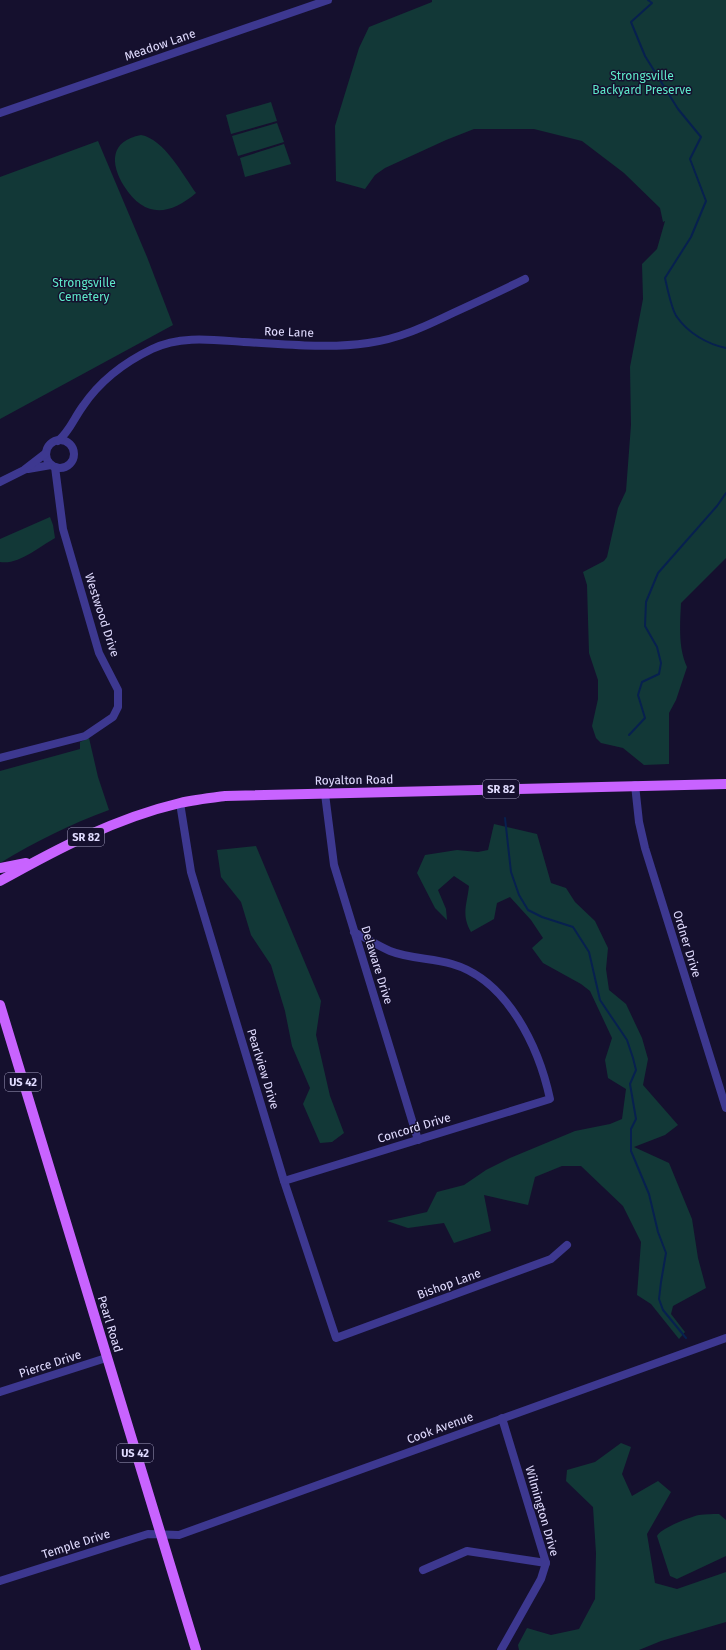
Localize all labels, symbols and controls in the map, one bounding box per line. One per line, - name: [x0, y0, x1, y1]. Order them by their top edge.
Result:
- street label: Meadow Lane: [123, 26, 197, 64]
- park label: Strongsville Backyard Preserve: [592, 69, 692, 97]
- park label: Strongsville Cemetery: [52, 276, 116, 304]
- street label: Roe Lane: [264, 324, 314, 340]
- street label: Westwood Drive: [82, 571, 122, 659]
- street label: Royalton Road: [315, 772, 393, 788]
- road number: SR 82: [483, 780, 519, 798]
- road number: SR 82: [68, 828, 104, 846]
- street label: Ordner Drive: [670, 909, 704, 979]
- street label: Delaware Drive: [358, 924, 396, 1006]
- street label: Pearlview Drive: [244, 1027, 282, 1111]
- road number: US 42: [5, 1073, 41, 1091]
- street label: Concord Drive: [376, 1110, 452, 1146]
- street label: Bishop Lane: [415, 1266, 483, 1302]
- street label: Pearl Road: [95, 1294, 125, 1354]
- street label: Pierce Drive: [17, 1347, 83, 1381]
- street label: Cook Avenue: [405, 1410, 475, 1446]
- road number: US 42: [117, 1444, 153, 1462]
- street label: Wilmington Drive: [522, 1464, 562, 1558]
- street label: Temple Drive: [40, 1526, 112, 1562]

